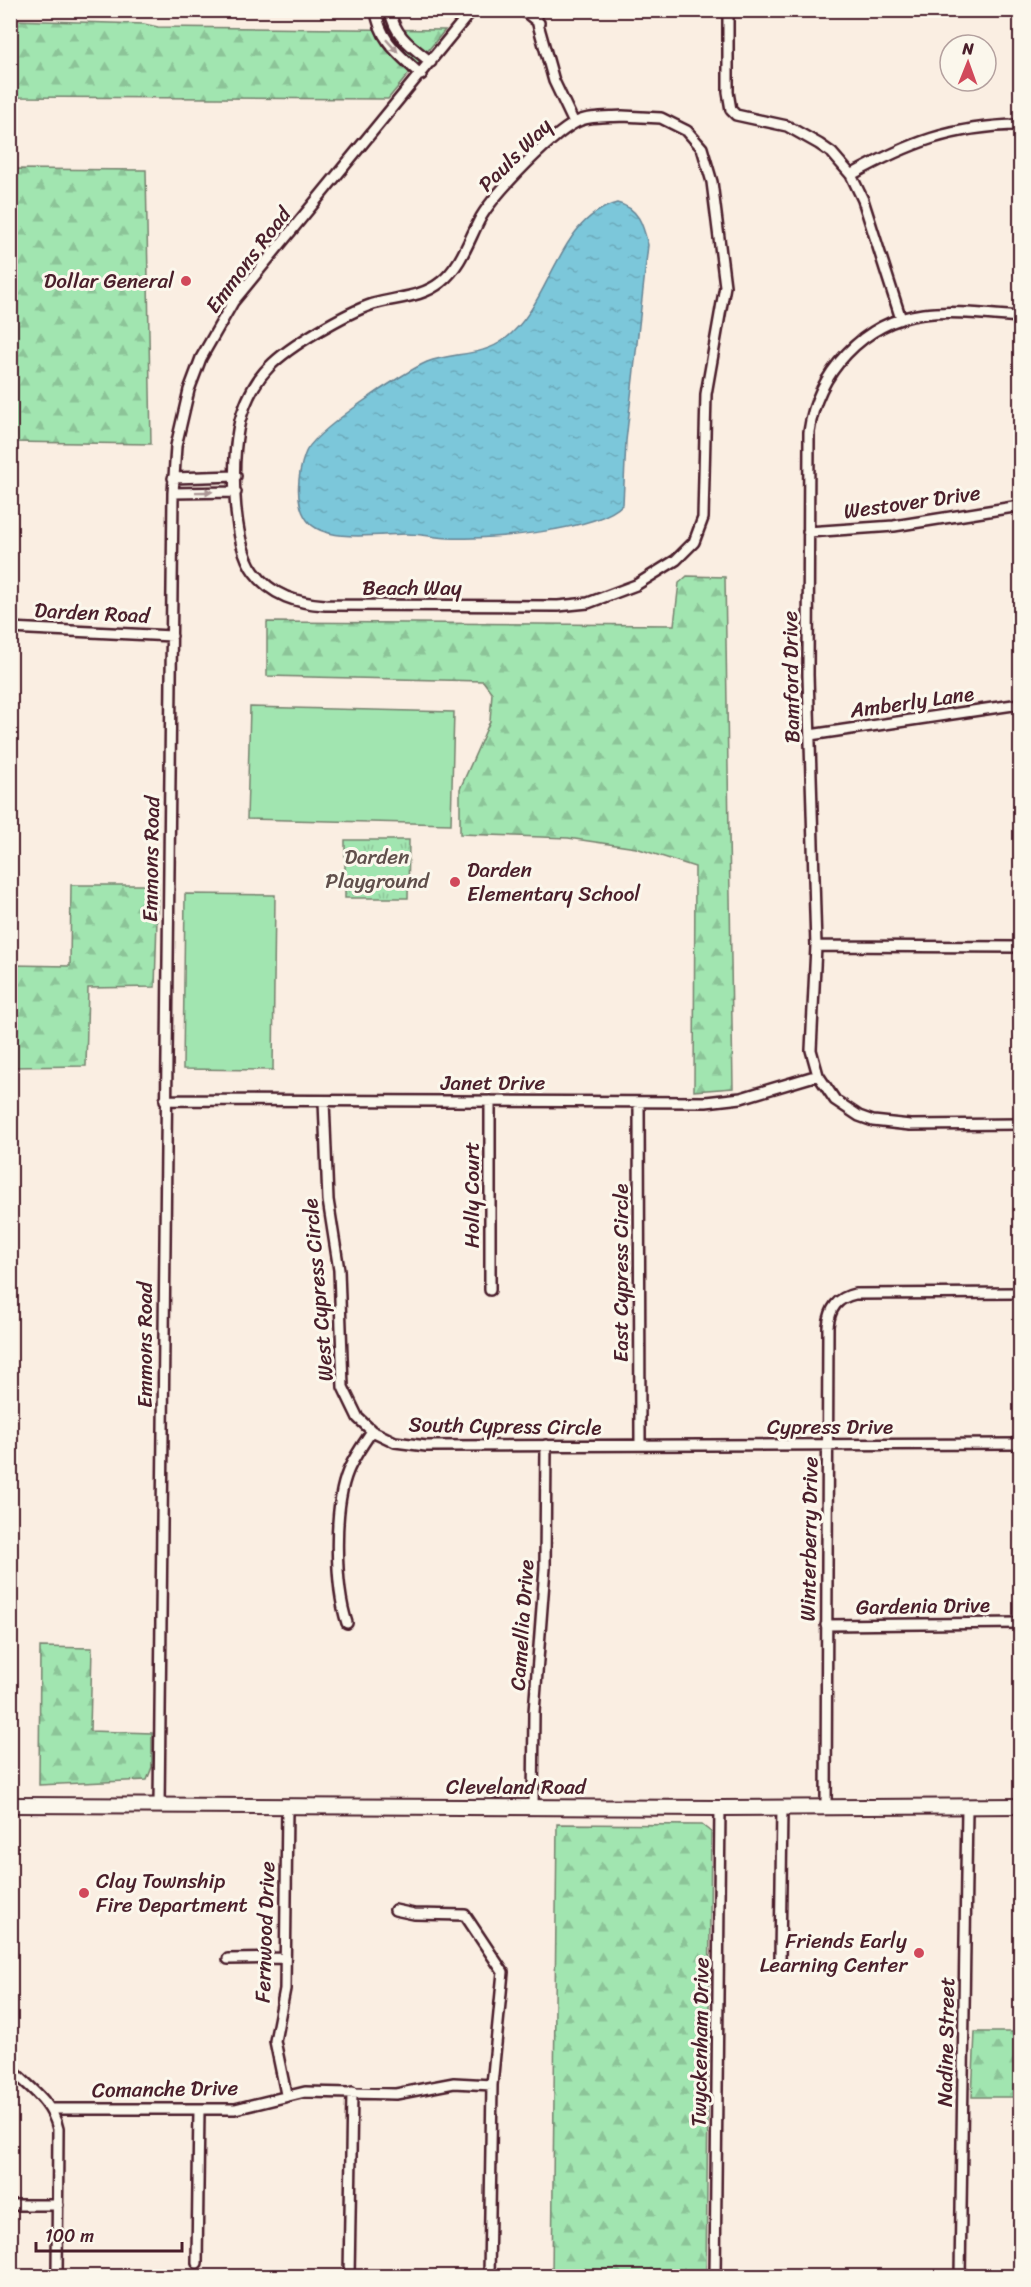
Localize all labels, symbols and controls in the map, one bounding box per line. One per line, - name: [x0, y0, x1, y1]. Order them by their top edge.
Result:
- north arrow: [938, 33, 998, 93]
- text: N: [961, 34, 975, 63]
- one-way arrow: [385, 39, 399, 54]
- street label: Pauls Way: [469, 108, 562, 201]
- street label: Emmons Road: [195, 197, 302, 322]
- place label: Dollar General: [44, 262, 175, 300]
- marker: Dollar General: [179, 274, 193, 288]
- street label: Westover Drive: [841, 474, 983, 530]
- one-way arrow: [195, 488, 214, 497]
- street label: Beach Way: [362, 569, 462, 607]
- street label: Darden Road: [33, 591, 152, 635]
- street label: Bamford Drive: [771, 610, 811, 744]
- street label: Amberly Lane: [847, 675, 976, 730]
- street label: Emmons Road: [131, 794, 171, 922]
- park label: Darden Playground: [325, 838, 431, 900]
- place label: Darden Elementary School: [467, 851, 641, 913]
- marker: Darden Elementary School: [448, 875, 462, 889]
- street label: Janet Drive: [440, 1064, 546, 1102]
- street label: Holly Court: [453, 1142, 491, 1248]
- street label: East Cypress Circle: [602, 1184, 640, 1362]
- street label: West Cypress Circle: [291, 1197, 345, 1383]
- street label: Emmons Road: [126, 1280, 164, 1408]
- street label: South Cypress Circle: [408, 1405, 602, 1447]
- street label: Cypress Drive: [767, 1408, 893, 1446]
- street label: Winterberry Drive: [789, 1456, 829, 1622]
- street label: Camellia Drive: [498, 1558, 546, 1692]
- street label: Gardenia Drive: [856, 1586, 990, 1626]
- street label: Cleveland Road: [446, 1768, 588, 1806]
- street label: Fernwood Drive: [244, 1860, 286, 2004]
- place label: Clay Township Fire Department: [96, 1862, 248, 1924]
- marker: Clay Township Fire Department: [77, 1886, 91, 1900]
- place label: Friends Early Learning Center: [760, 1922, 908, 1984]
- marker: Friends Early Learning Center: [912, 1946, 926, 1960]
- street label: Twyckenham Drive: [680, 1957, 720, 2127]
- street label: Nadine Street: [926, 1977, 966, 2107]
- street label: Comanche Drive: [91, 2069, 239, 2109]
- scale bar: [36, 2215, 182, 2253]
- text: 100 m: [45, 2220, 94, 2252]

